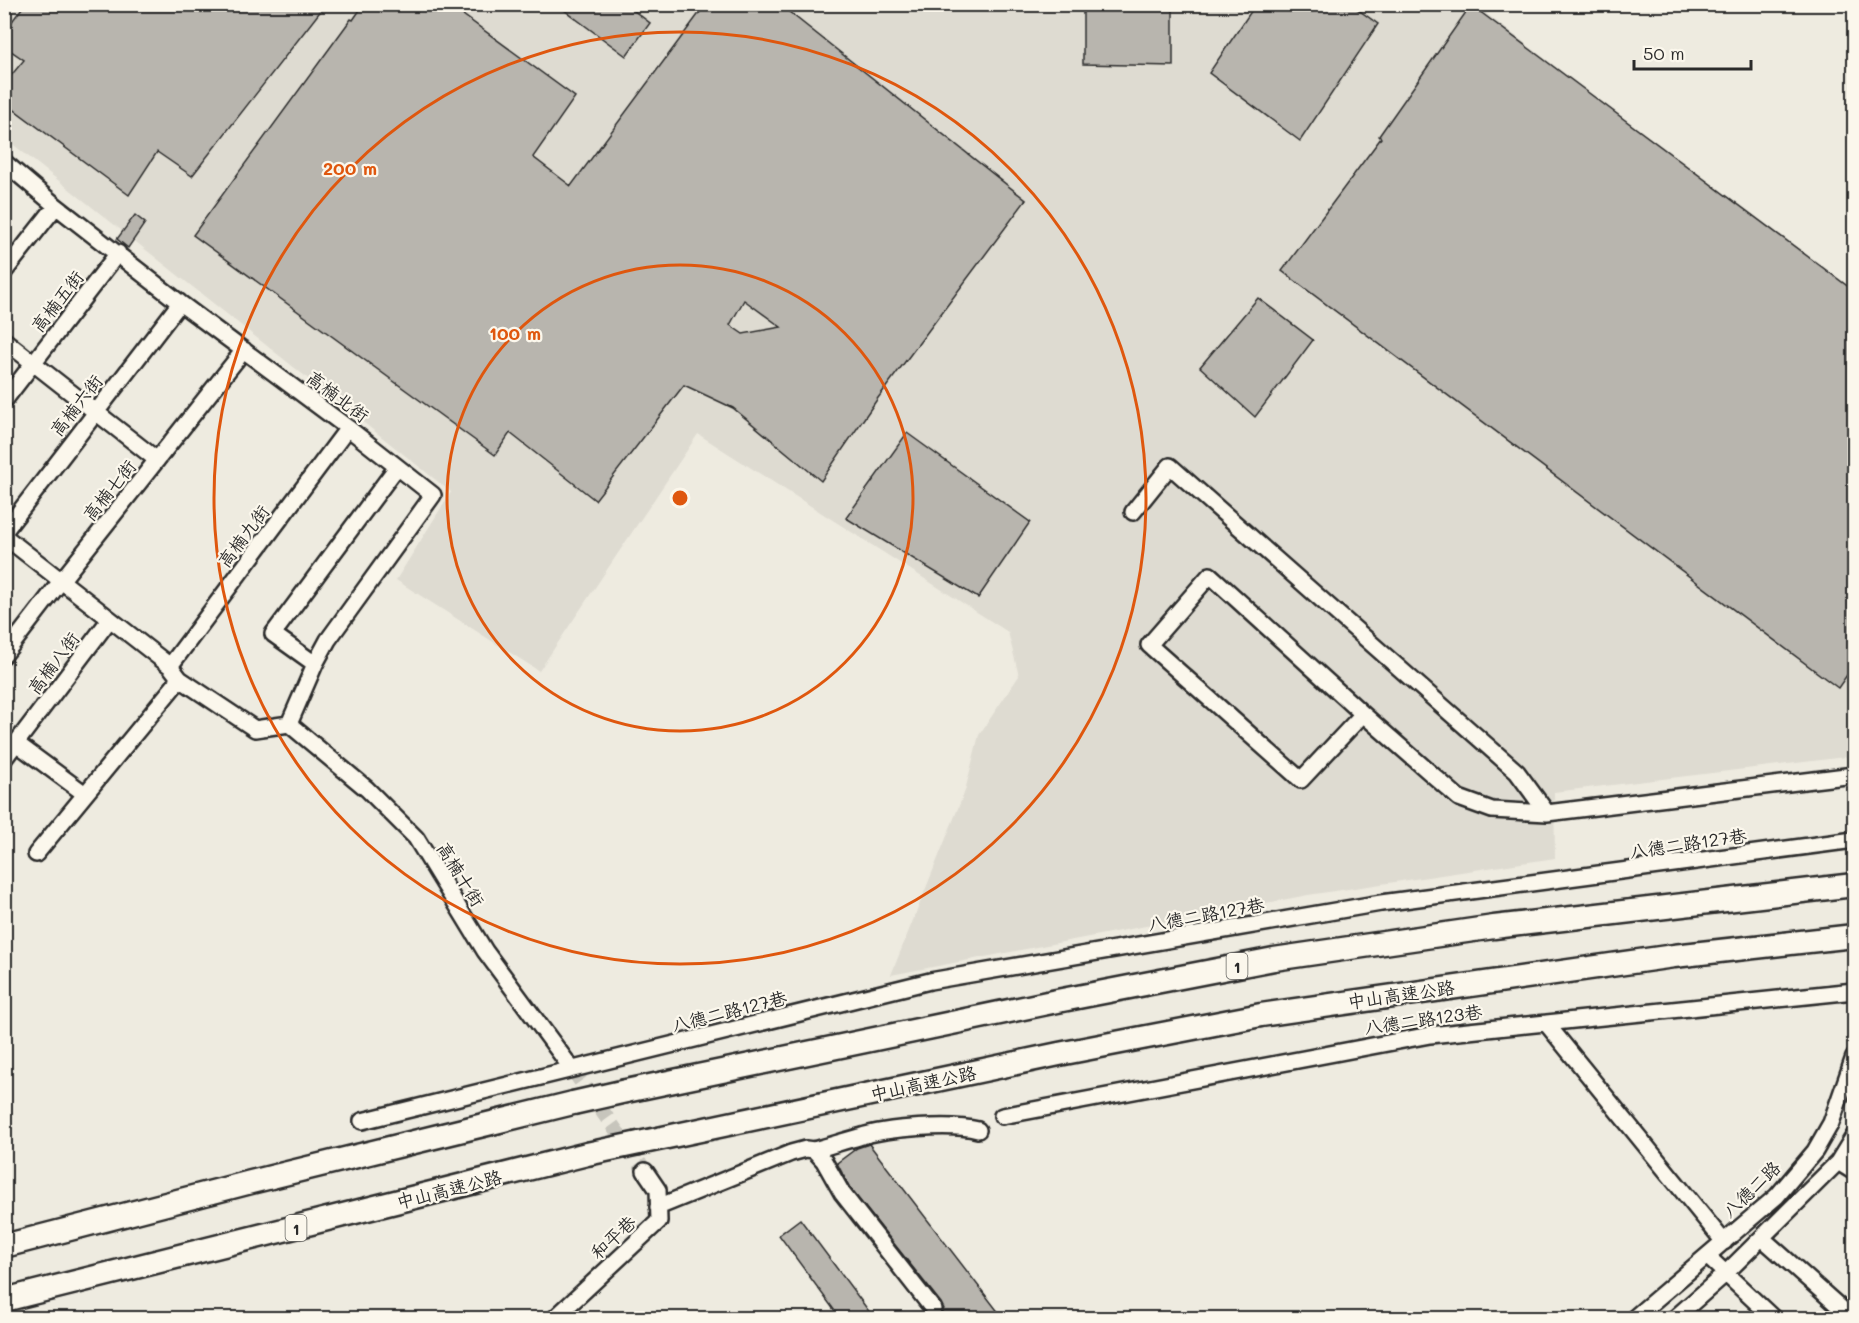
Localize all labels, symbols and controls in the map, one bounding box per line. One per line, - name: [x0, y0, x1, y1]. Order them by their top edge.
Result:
- scale bar: [1634, 33, 1751, 71]
- text: 50 m: [1643, 41, 1685, 65]
- text: 200 m: [323, 156, 377, 180]
- street label: 高楠五街: [25, 265, 89, 337]
- text: 100 m: [489, 321, 541, 345]
- street label: 高楠北街: [302, 365, 374, 427]
- street label: 高楠六街: [44, 369, 108, 441]
- street label: 高楠七街: [77, 454, 141, 526]
- centre of rings: [670, 488, 690, 508]
- street label: 高楠九街: [212, 500, 274, 572]
- street label: 高楠八街: [22, 627, 84, 699]
- street label: 八德二路127巷: [1628, 823, 1748, 863]
- street label: 高楠十街: [432, 837, 490, 911]
- street label: 八德二路127巷: [1146, 892, 1266, 936]
- road number: 1: [1226, 953, 1248, 979]
- street label: 中山高速公路: [1346, 975, 1456, 1013]
- street label: 八德二路127巷: [669, 985, 789, 1037]
- street label: 八德二路123巷: [1363, 999, 1483, 1039]
- street label: 中山高速公路: [868, 1060, 978, 1106]
- street label: 八德二路: [1717, 1155, 1785, 1223]
- street label: 中山高速公路: [394, 1164, 504, 1214]
- street label: 和平巷: [585, 1210, 641, 1264]
- road number: 1: [286, 1215, 306, 1241]

